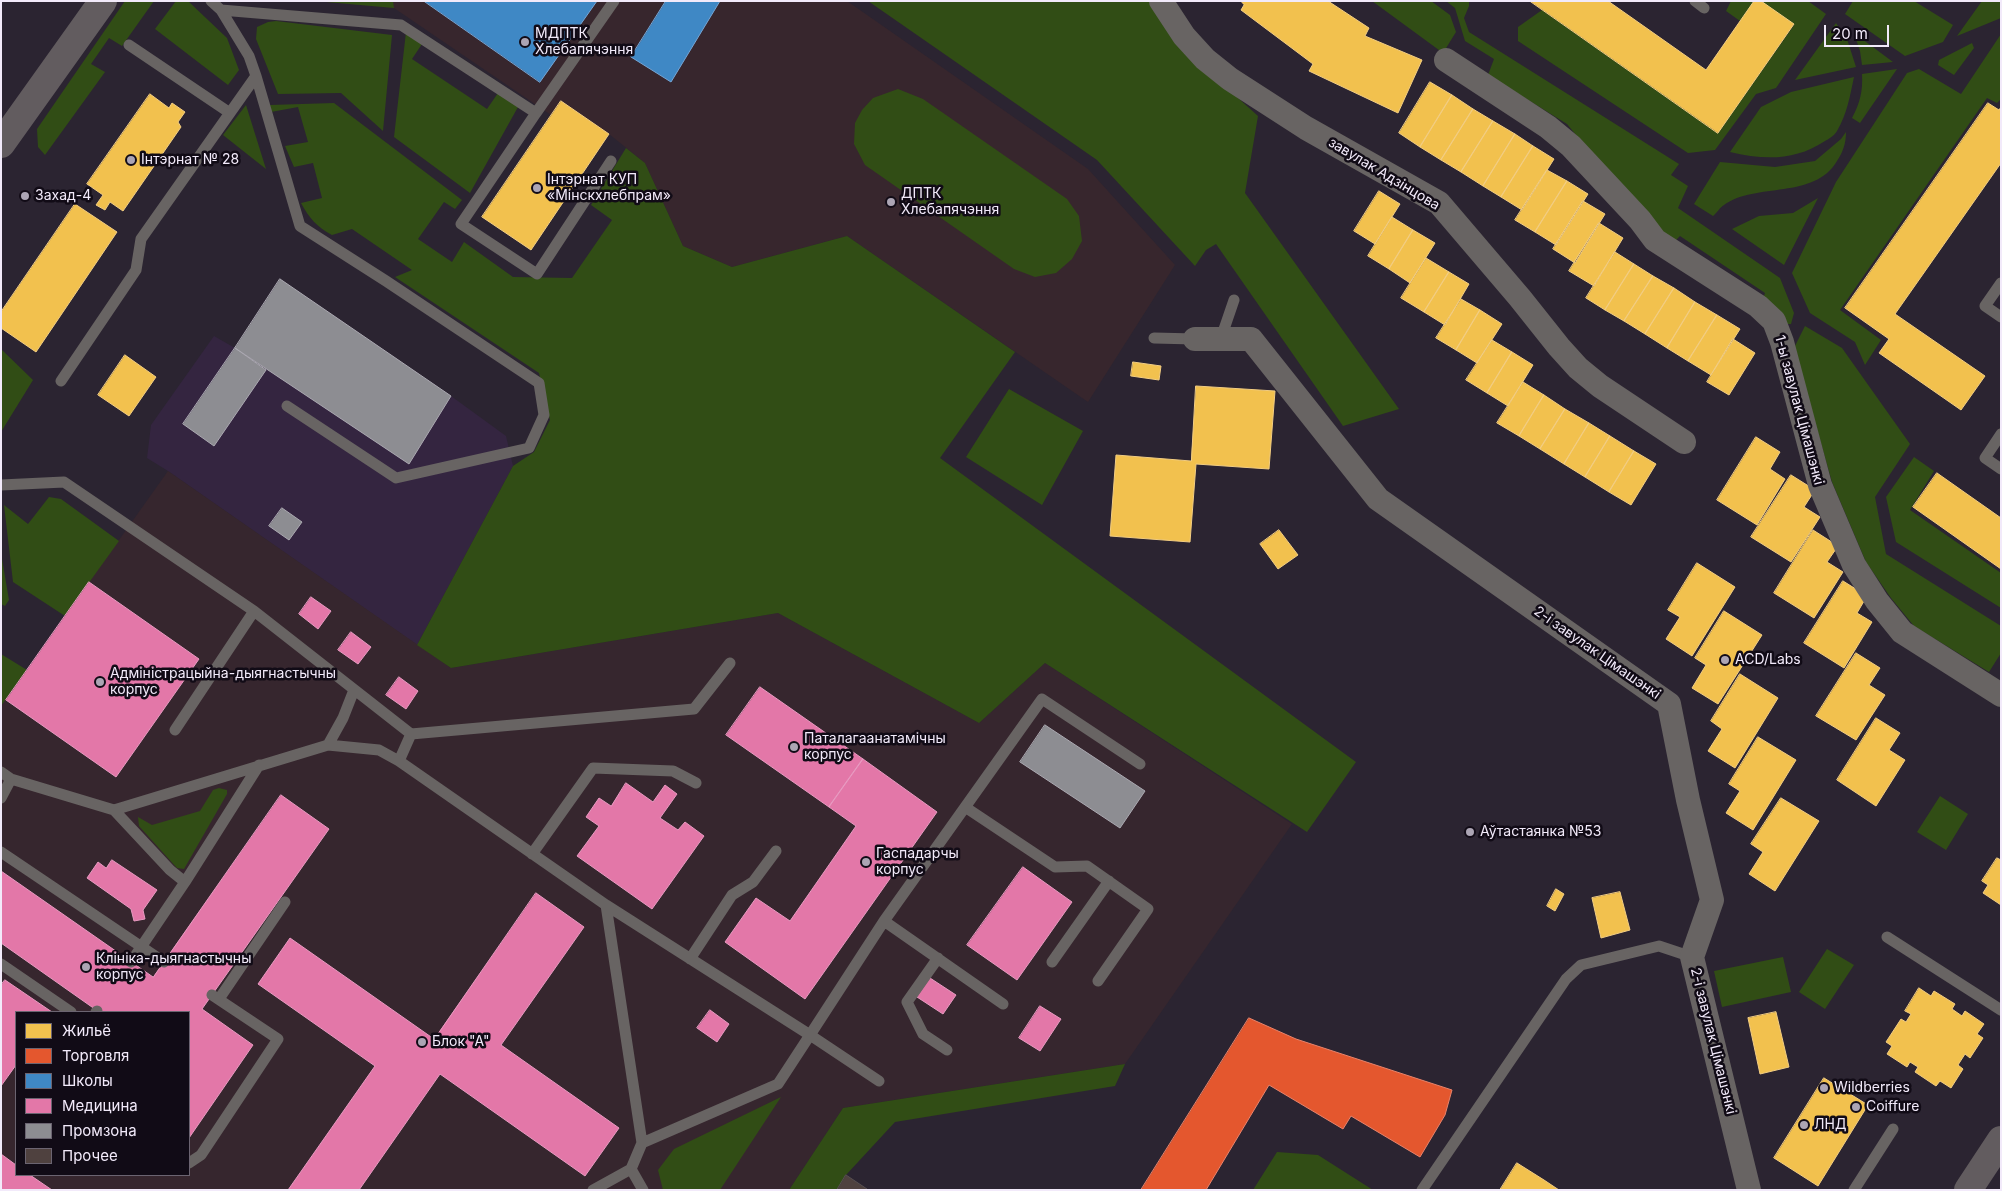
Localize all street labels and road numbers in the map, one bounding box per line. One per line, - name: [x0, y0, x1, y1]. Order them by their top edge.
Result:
- street label: завулак Адзінцова: [1325, 134, 1443, 214]
- street label: 1-ы завулак Цімашэнкі: [1771, 333, 1827, 487]
- street label: 2-і завулак Цімашэнкі: [1531, 603, 1663, 703]
- street label: 2-і завулак Цімашэнкі: [1687, 966, 1739, 1116]

